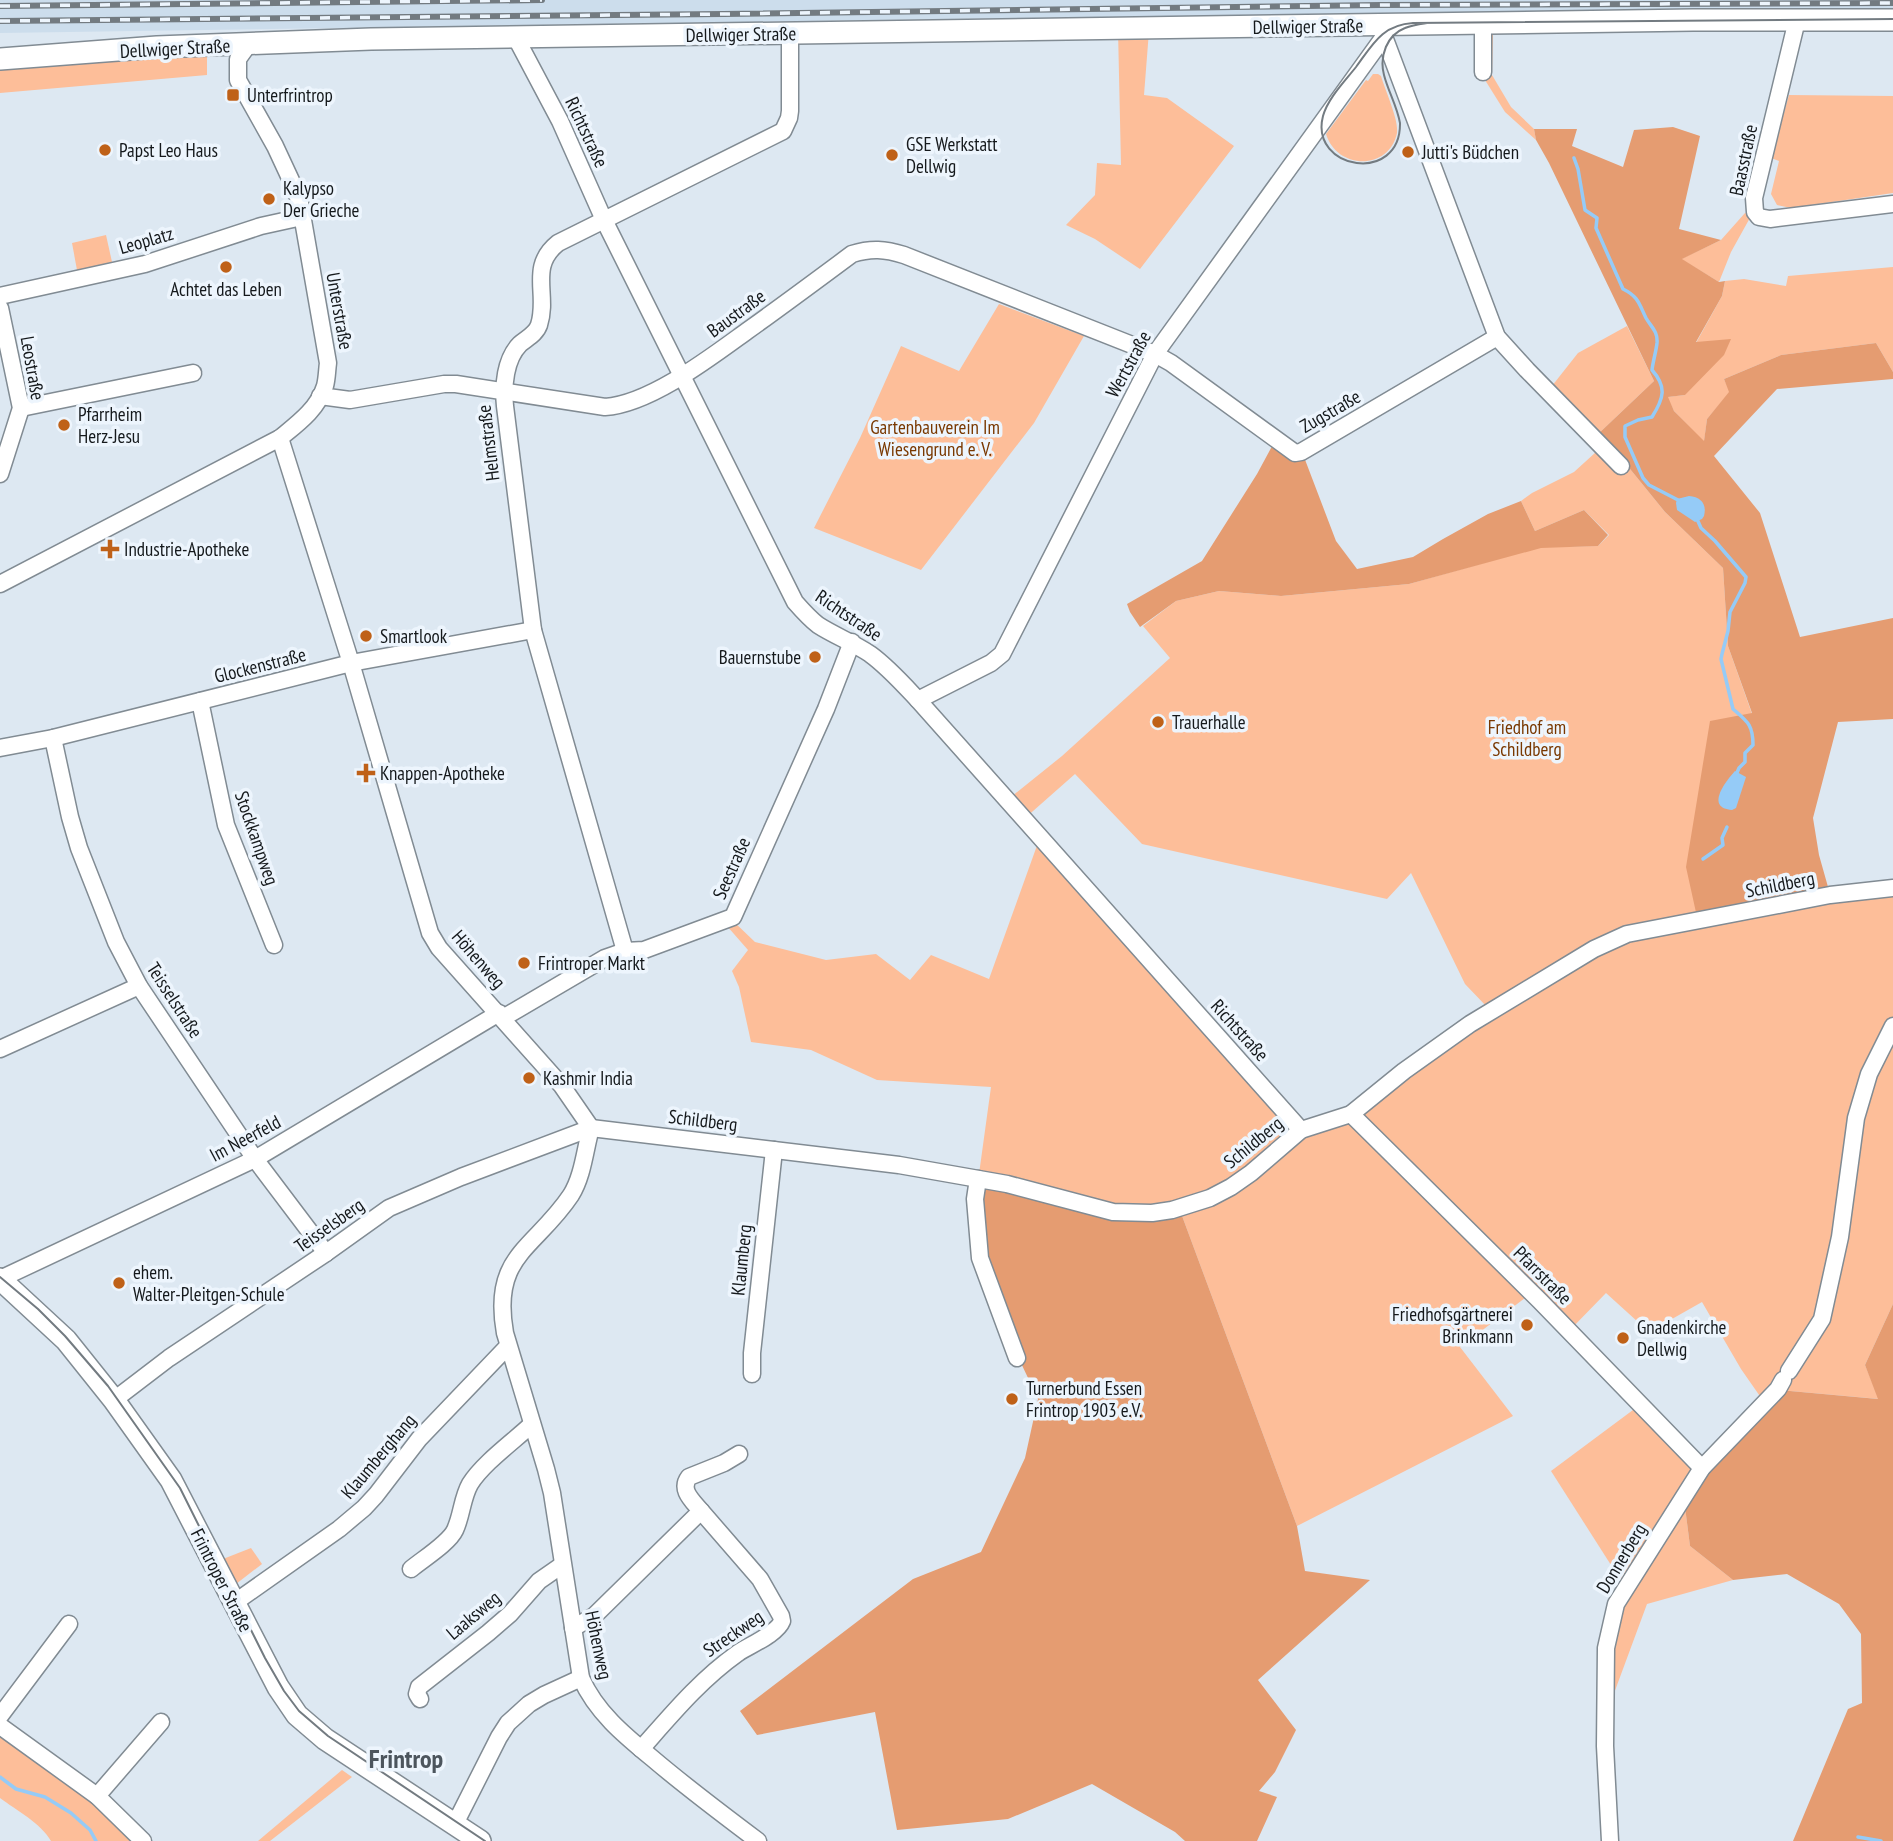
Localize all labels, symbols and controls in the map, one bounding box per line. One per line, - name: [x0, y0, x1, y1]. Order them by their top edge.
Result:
- street label: Dellwiger Straße: [1253, 13, 1364, 39]
- street label: Dellwiger Straße: [686, 21, 797, 47]
- street label: Dellwiger Straße: [119, 33, 231, 63]
- place label: Unterfrintrop: [247, 83, 333, 107]
- marker: Unterfrintrop: [225, 87, 241, 103]
- street label: Richtstraße: [560, 93, 614, 171]
- street label: Baasstraße: [1724, 122, 1762, 198]
- place label: GSE Werkstatt Dellwig: [906, 132, 998, 178]
- place label: Papst Leo Haus: [119, 138, 218, 162]
- place label: Jutti's Büdchen: [1421, 140, 1519, 164]
- marker: Papst Leo Haus: [97, 142, 113, 158]
- marker: Jutti's Büdchen: [1400, 144, 1416, 160]
- marker: GSE Werkstatt Dellwig: [884, 147, 900, 163]
- place label: Kalypso Der Grieche: [283, 176, 360, 222]
- marker: Kalypso Der Grieche: [261, 191, 277, 207]
- street label: Leoplatz: [116, 221, 176, 259]
- marker: Achtet das Leben: [218, 259, 234, 275]
- street label: Unterstraße: [321, 271, 359, 352]
- place label: Achtet das Leben: [170, 277, 282, 301]
- street label: Baustraße: [702, 284, 770, 342]
- street label: Wertstraße: [1100, 326, 1156, 401]
- street label: Leostraße: [16, 334, 50, 402]
- street label: Zugstraße: [1295, 384, 1365, 438]
- place label: Pfarrheim Herz-Jesu: [78, 402, 142, 448]
- street label: Helmstraße: [471, 403, 505, 482]
- park label: Gartenbauverein Im Wiesengrund e. V.: [870, 415, 1000, 461]
- marker: Pfarrheim Herz-Jesu: [56, 417, 72, 433]
- place label: Industrie-Apotheke: [124, 537, 250, 561]
- marker: Industrie-Apotheke: [102, 541, 118, 557]
- street label: Richtstraße: [811, 584, 887, 646]
- place label: Smartlook: [380, 624, 448, 648]
- marker: Smartlook: [358, 628, 374, 644]
- street label: Glockenstraße: [212, 642, 308, 688]
- place label: Bauernstube: [719, 645, 801, 669]
- marker: Bauernstube: [807, 649, 823, 665]
- place label: Trauerhalle: [1172, 710, 1246, 734]
- marker: Trauerhalle: [1150, 714, 1166, 730]
- park label: Friedhof am Schildberg: [1488, 715, 1566, 761]
- place label: Knappen-Apotheke: [380, 761, 505, 785]
- marker: Knappen-Apotheke: [358, 765, 374, 781]
- street label: Stockkampweg: [230, 788, 284, 888]
- street label: Seestraße: [707, 833, 755, 903]
- street label: Schildberg: [1744, 866, 1816, 902]
- street label: Höhenweg: [447, 925, 511, 993]
- place label: Frintroper Markt: [538, 951, 646, 975]
- marker: Frintroper Markt: [516, 955, 532, 971]
- street label: Teisselstraße: [142, 958, 208, 1042]
- street label: Richtstraße: [1206, 994, 1274, 1066]
- place label: Kashmir India: [543, 1066, 633, 1090]
- marker: Kashmir India: [521, 1070, 537, 1086]
- street label: Schildberg: [667, 1104, 739, 1136]
- street label: Im Neerfeld: [205, 1109, 285, 1167]
- street label: Schildberg: [1218, 1111, 1288, 1173]
- street label: Teisselsberg: [290, 1192, 368, 1258]
- street label: Klaumberg: [725, 1223, 757, 1297]
- street label: Pfarrstraße: [1509, 1241, 1577, 1309]
- place label: ehem. Walter-Pleitgen-Schule: [133, 1260, 285, 1306]
- marker: ehem. Walter-Pleitgen-Schule: [111, 1275, 127, 1291]
- place label: Friedhofsgärtnerei Brinkmann: [1392, 1302, 1513, 1348]
- place label: Gnadenkirche Dellwig: [1637, 1315, 1727, 1361]
- marker: Friedhofsgärtnerei Brinkmann: [1519, 1317, 1535, 1333]
- marker: Gnadenkirche Dellwig: [1615, 1330, 1631, 1346]
- place label: Turnerbund Essen Frintrop 1903 e.V.: [1026, 1376, 1142, 1422]
- marker: Turnerbund Essen Frintrop 1903 e.V.: [1004, 1391, 1020, 1407]
- street label: Klaumberghang: [335, 1408, 421, 1504]
- street label: Donnerberg: [1591, 1519, 1651, 1597]
- street label: Frintroper Straße: [186, 1524, 258, 1636]
- street label: Laaksweg: [441, 1585, 505, 1645]
- street label: Streckweg: [698, 1604, 768, 1662]
- street label: Höhenweg: [580, 1608, 618, 1682]
- district label: Frintrop: [369, 1742, 443, 1775]

